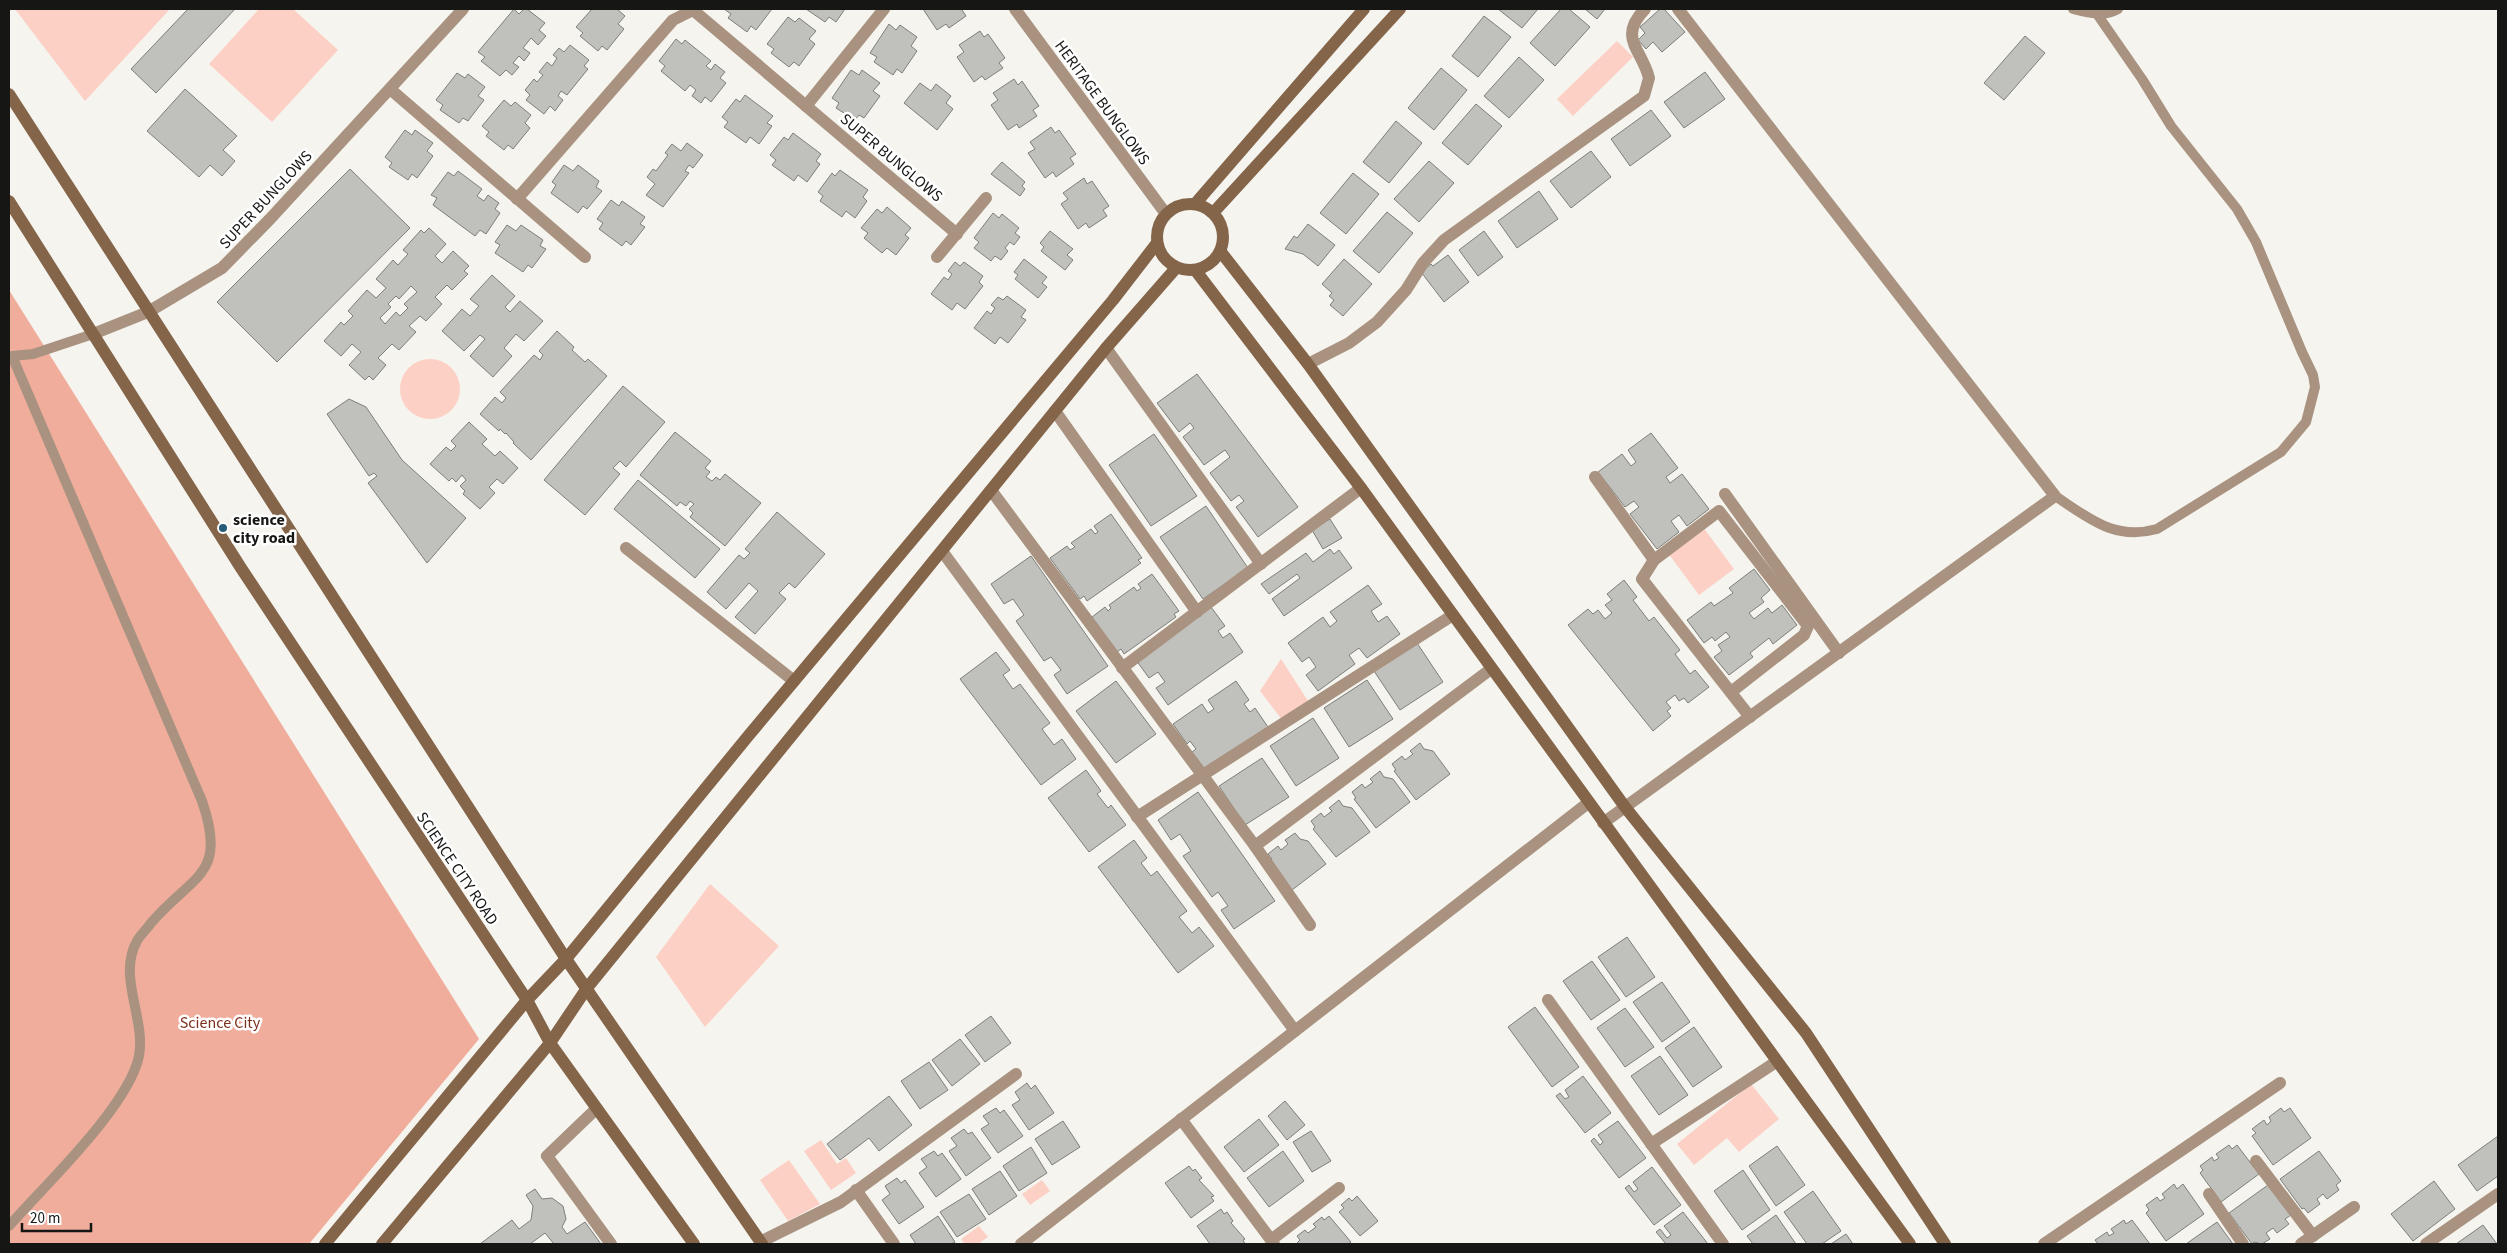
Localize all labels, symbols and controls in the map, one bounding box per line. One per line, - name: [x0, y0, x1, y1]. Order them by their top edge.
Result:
- street label: HERITAGE BUNGLOWS: [1050, 36, 1155, 169]
- street label: SUPER BUNGLOWS: [835, 108, 947, 207]
- street label: SUPER BUNGLOWS: [214, 146, 317, 254]
- place label: science city road: [233, 509, 295, 549]
- marker: science city road: [217, 522, 229, 534]
- street label: SCIENCE CITY ROAD: [411, 808, 503, 930]
- park label: Science City: [180, 1012, 261, 1034]
- scale bar: [22, 1200, 91, 1232]
- text: 20 m: [30, 1208, 60, 1229]

